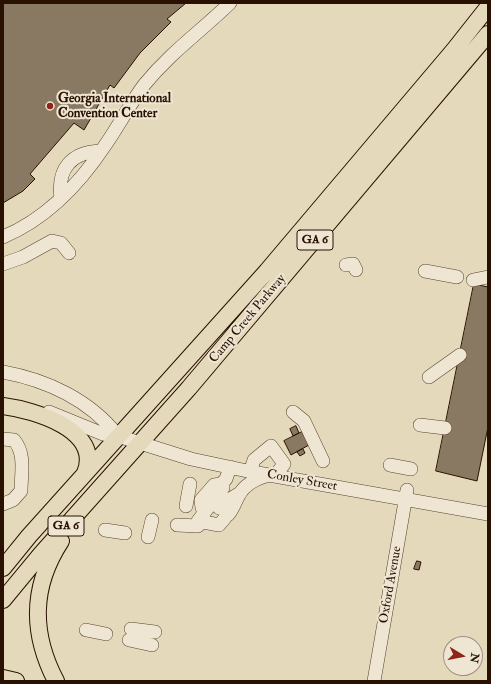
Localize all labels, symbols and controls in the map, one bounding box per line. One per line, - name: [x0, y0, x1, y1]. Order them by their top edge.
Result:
- place label: Georgia International Convention Center: [58, 91, 171, 122]
- marker: Georgia International Convention Center: [45, 101, 55, 111]
- road number: GA 6: [297, 230, 333, 250]
- street label: Camp Creek Parkway: [206, 272, 290, 366]
- street label: Conley Street: [266, 467, 338, 495]
- road number: GA 6: [48, 516, 84, 536]
- street label: Oxford Avenue: [377, 545, 405, 625]
- north arrow: [443, 636, 483, 676]
- text: N: [467, 652, 482, 664]

